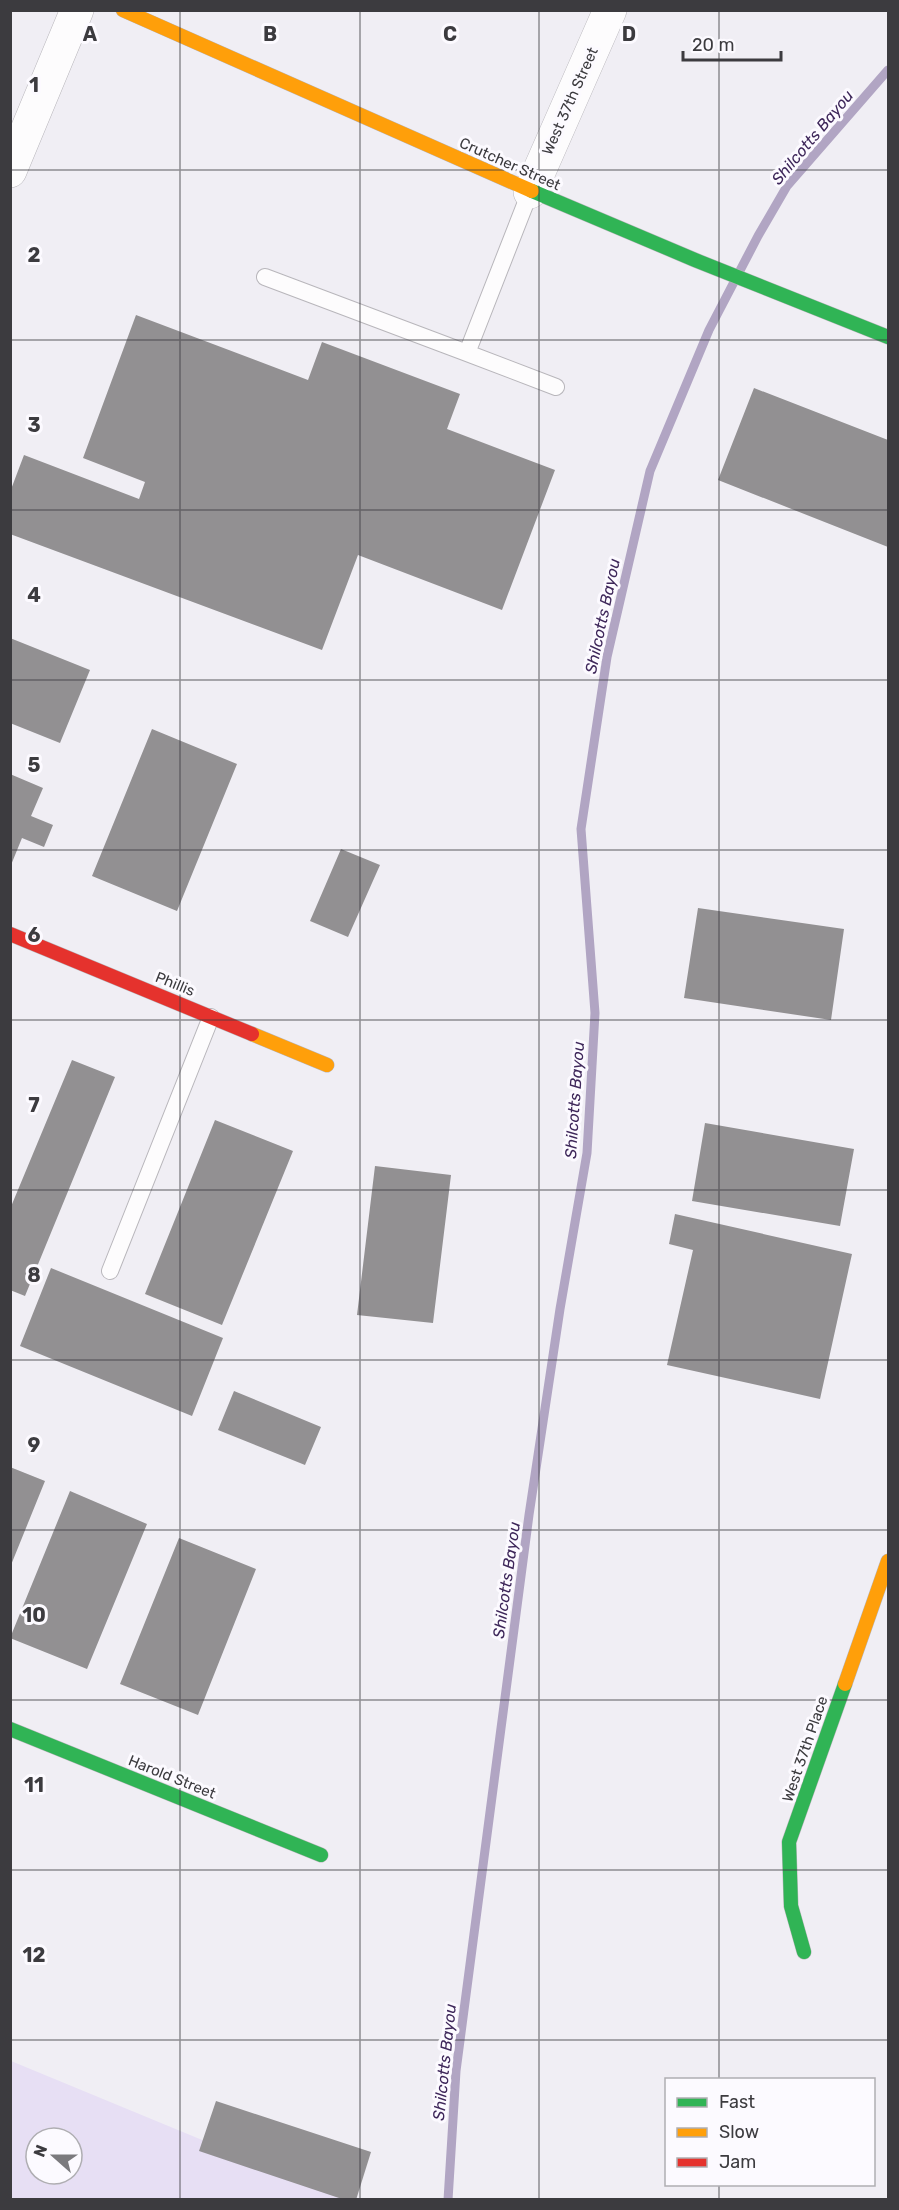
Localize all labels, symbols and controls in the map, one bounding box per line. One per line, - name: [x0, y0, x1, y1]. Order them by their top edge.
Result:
- text: A: [83, 22, 98, 46]
- text: B: [263, 22, 277, 46]
- text: C: [443, 22, 457, 46]
- text: D: [622, 22, 636, 46]
- scale bar: [683, 24, 780, 62]
- text: 20 m: [692, 34, 734, 56]
- street label: West 37th Street: [538, 44, 602, 158]
- text: 1: [29, 73, 39, 97]
- water label: Shilcotts Bayou: [767, 86, 858, 188]
- street label: Crutcher Street: [457, 134, 563, 194]
- text: 2: [28, 243, 41, 267]
- text: 3: [27, 413, 41, 437]
- water label: Shilcotts Bayou: [581, 556, 624, 675]
- text: 4: [27, 583, 41, 607]
- text: 5: [28, 753, 41, 777]
- text: 6: [27, 923, 41, 947]
- street label: Phillis: [153, 968, 198, 1000]
- water label: Shilcotts Bayou: [561, 1041, 588, 1159]
- text: 7: [28, 1093, 40, 1117]
- text: 8: [27, 1263, 41, 1287]
- text: 9: [28, 1433, 41, 1457]
- water label: Shilcotts Bayou: [489, 1520, 524, 1639]
- text: 10: [22, 1603, 46, 1627]
- street label: West 37th Place: [778, 1694, 832, 1804]
- street label: Harold Street: [126, 1751, 219, 1803]
- text: 11: [24, 1773, 44, 1797]
- text: 12: [23, 1943, 45, 1967]
- water label: Shilcotts Bayou: [429, 2002, 460, 2121]
- legend: [665, 2078, 875, 2186]
- text: Fast: [719, 2091, 755, 2113]
- text: Slow: [719, 2121, 759, 2143]
- north arrow: [24, 2126, 84, 2186]
- text: N: [30, 2142, 51, 2160]
- text: Jam: [719, 2151, 756, 2173]

